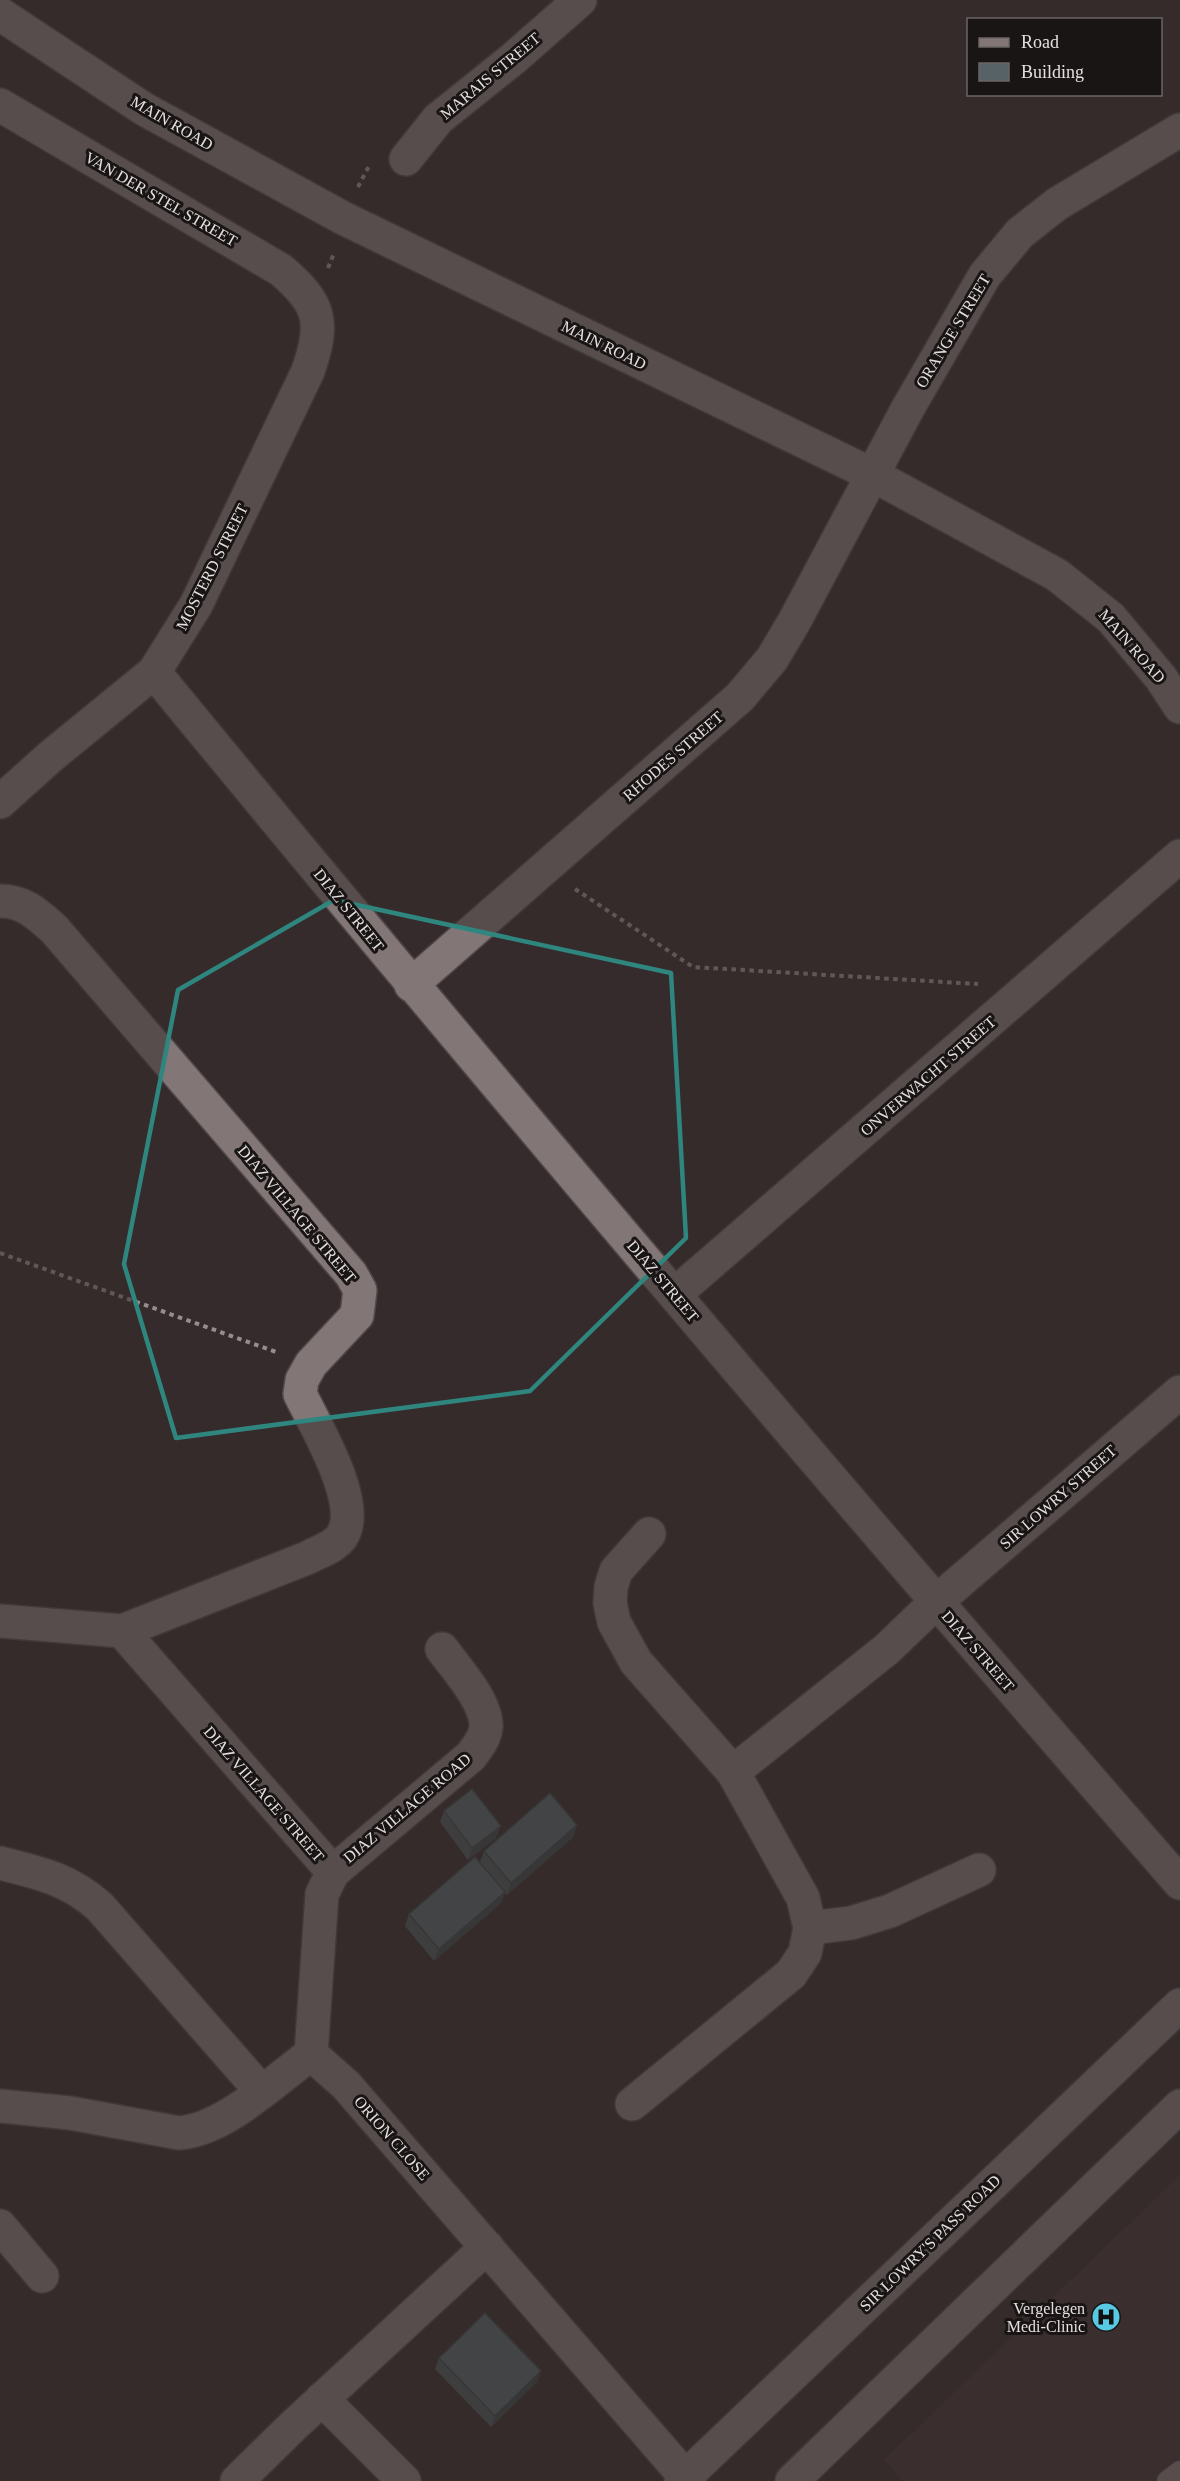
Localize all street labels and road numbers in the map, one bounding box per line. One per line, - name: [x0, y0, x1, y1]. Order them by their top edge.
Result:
- street label: MARAIS STREET: [437, 29, 543, 123]
- street label: MAIN ROAD: [128, 93, 216, 153]
- street label: VAN DER STEL STREET: [82, 148, 240, 250]
- street label: ORANGE STREET: [912, 271, 994, 391]
- street label: MAIN ROAD: [559, 317, 649, 373]
- street label: MOSTERD STREET: [173, 501, 251, 633]
- street label: MAIN ROAD: [1095, 606, 1169, 686]
- street label: RHODES STREET: [620, 708, 727, 804]
- street label: DIAZ STREET: [311, 865, 387, 955]
- street label: ONVERWACHT STREET: [857, 1013, 999, 1139]
- street label: DIAZ VILLAGE STREET: [235, 1142, 360, 1286]
- street label: DIAZ STREET: [624, 1237, 702, 1325]
- street label: SIR LOWRY STREET: [996, 1442, 1120, 1552]
- street label: DIAZ STREET: [938, 1607, 1018, 1695]
- street label: DIAZ VILLAGE STREET: [201, 1723, 328, 1865]
- street label: DIAZ VILLAGE ROAD: [340, 1750, 474, 1866]
- street label: ORION CLOSE: [351, 2093, 433, 2183]
- street label: SIR LOWRY'S PASS ROAD: [856, 2171, 1004, 2315]

